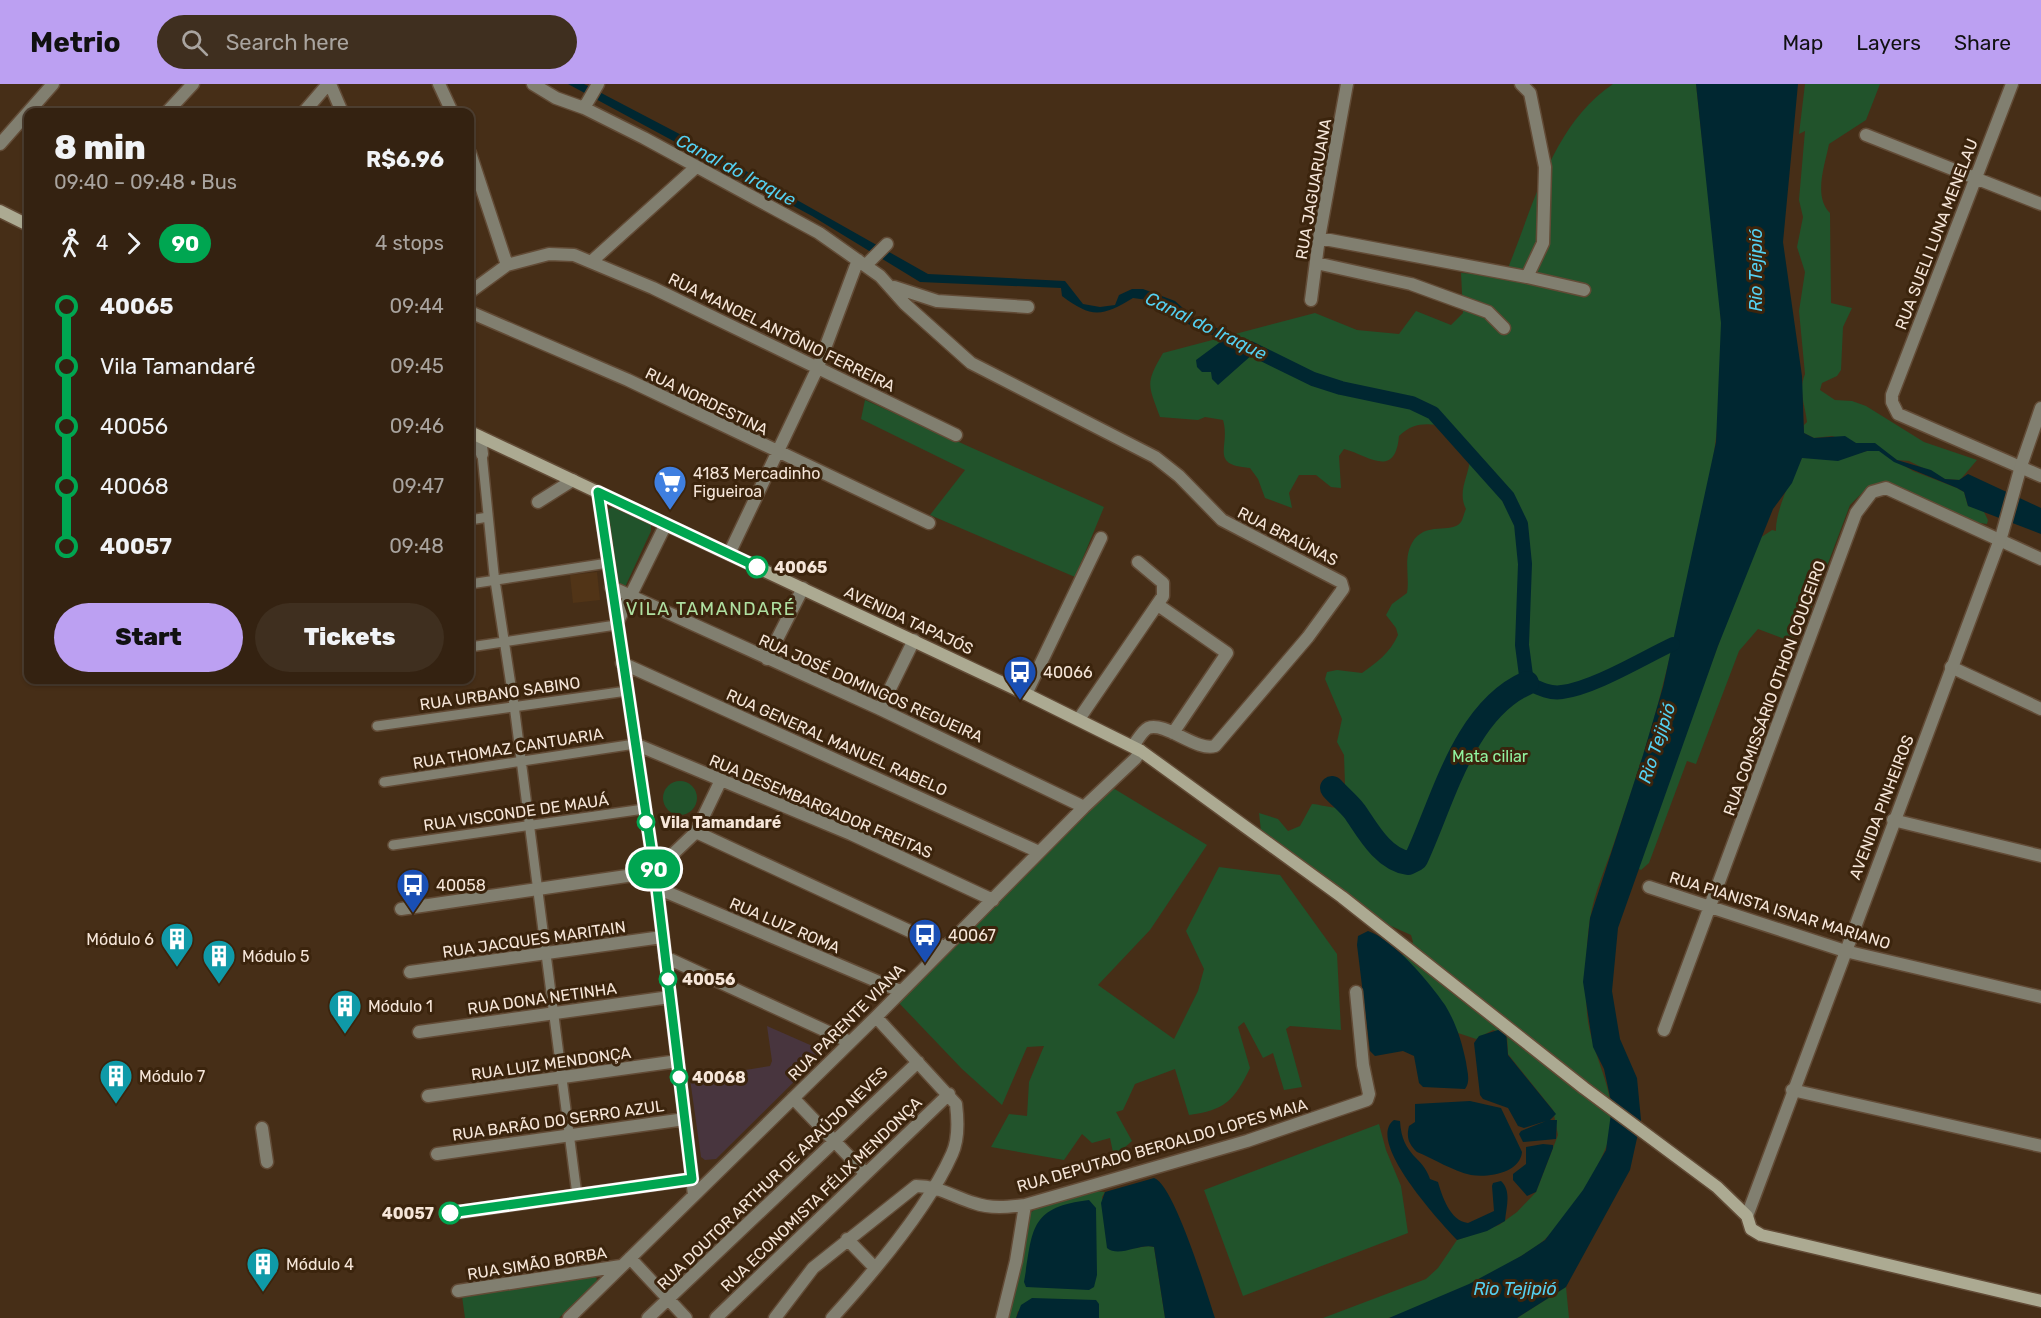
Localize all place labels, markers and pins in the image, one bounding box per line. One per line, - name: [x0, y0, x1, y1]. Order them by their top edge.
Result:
- supermarket icon: 4183 Mercadinho Figueiroa: [652, 464, 688, 511]
- place label: 4183 Mercadinho Figueiroa: [693, 464, 820, 501]
- marker: 40065: [746, 556, 768, 578]
- place label: 40065: [774, 558, 827, 577]
- bus stop icon: 40066: [1002, 654, 1038, 701]
- place label: 40066: [1043, 663, 1093, 682]
- marker: Vila Tamandaré: [637, 813, 655, 831]
- place label: Vila Tamandaré: [660, 813, 781, 832]
- bus stop icon: 40058: [395, 867, 431, 914]
- place label: 40058: [436, 876, 486, 895]
- bus stop icon: 40067: [907, 917, 943, 964]
- building icon: Módulo 6: [159, 921, 195, 968]
- place label: 40067: [948, 926, 996, 945]
- place label: Módulo 6: [86, 930, 154, 949]
- building icon: Módulo 5: [201, 938, 237, 985]
- place label: Módulo 5: [242, 947, 310, 966]
- marker: 40056: [659, 970, 677, 988]
- place label: 40056: [682, 970, 735, 989]
- building icon: Módulo 1: [327, 988, 363, 1035]
- place label: Módulo 1: [368, 997, 433, 1016]
- building icon: Módulo 7: [98, 1058, 134, 1105]
- place label: Módulo 7: [139, 1067, 205, 1086]
- marker: 40068: [670, 1068, 688, 1086]
- place label: 40068: [692, 1068, 746, 1087]
- marker: 40057: [439, 1202, 461, 1224]
- place label: 40057: [382, 1204, 434, 1223]
- building icon: Módulo 4: [245, 1246, 281, 1293]
- place label: Módulo 4: [286, 1255, 354, 1274]

